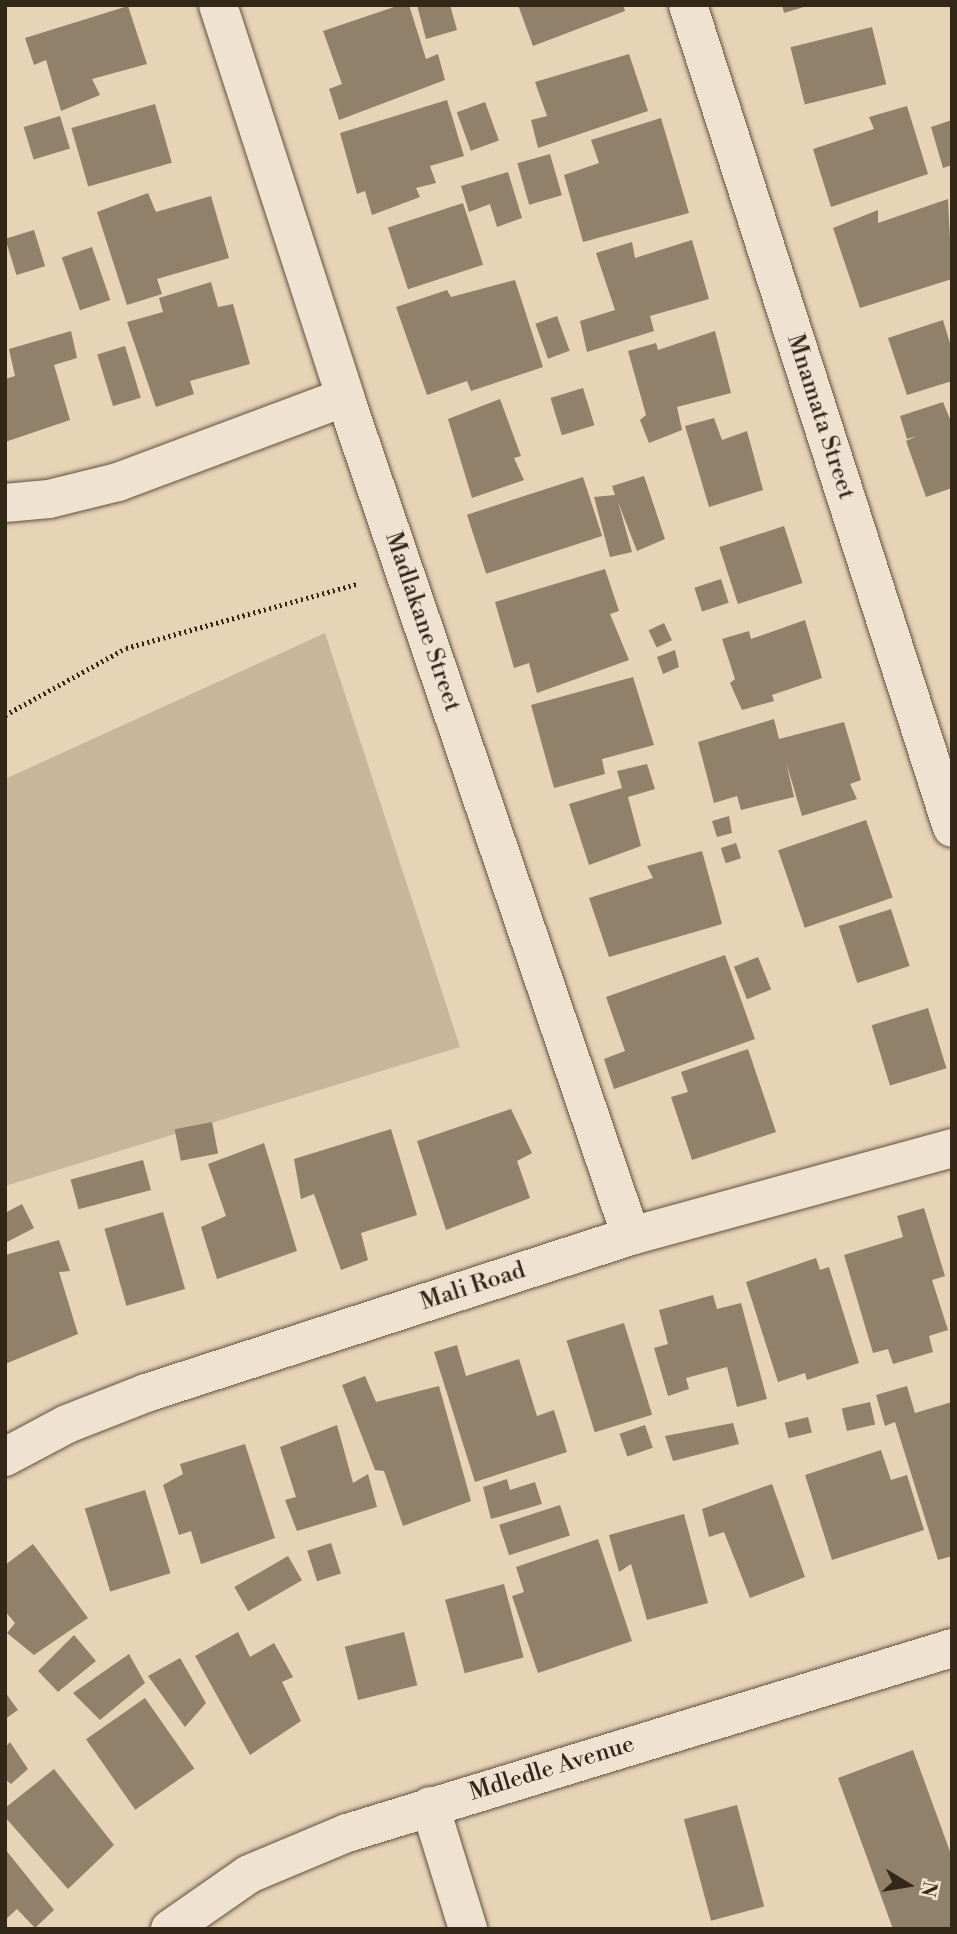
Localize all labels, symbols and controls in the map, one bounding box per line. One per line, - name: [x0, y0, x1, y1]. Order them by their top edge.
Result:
- street label: Mnamata Street: [780, 331, 860, 503]
- street label: Madlakane Street: [378, 528, 466, 716]
- street label: Mali Road: [417, 1256, 529, 1318]
- street label: Mdledle Avenue: [466, 1730, 638, 1808]
- north arrow: [873, 1850, 943, 1920]
- text: N: [915, 1879, 942, 1899]

